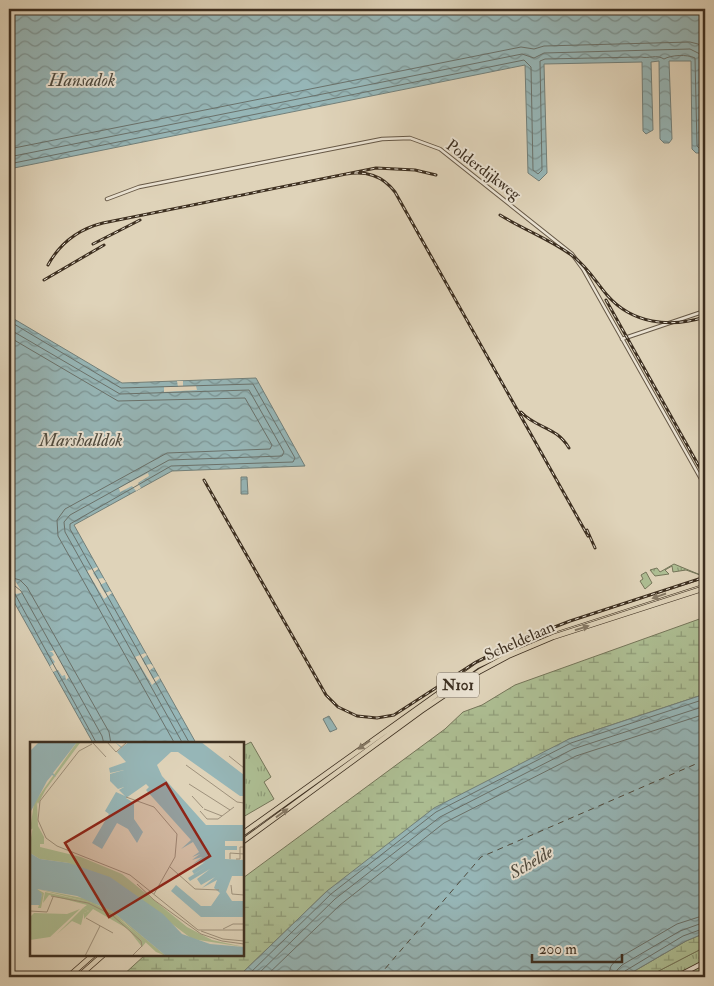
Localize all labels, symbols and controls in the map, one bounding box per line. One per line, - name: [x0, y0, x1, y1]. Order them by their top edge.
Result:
- water label: Hansadok: [48, 69, 115, 92]
- street label: Polderdijkweg: [442, 135, 526, 205]
- water label: Marshalldok: [38, 429, 123, 452]
- one-way arrow: [651, 593, 666, 601]
- street label: Scheldelaan: [481, 617, 558, 665]
- one-way arrow: [574, 623, 589, 631]
- road number: N101: [437, 672, 479, 698]
- one-way arrow: [357, 740, 371, 750]
- inset map: [30, 742, 244, 956]
- one-way arrow: [275, 808, 288, 818]
- water label: Schelde: [504, 840, 558, 885]
- scale bar: [532, 931, 622, 963]
- text: 200 m: [539, 940, 577, 959]

